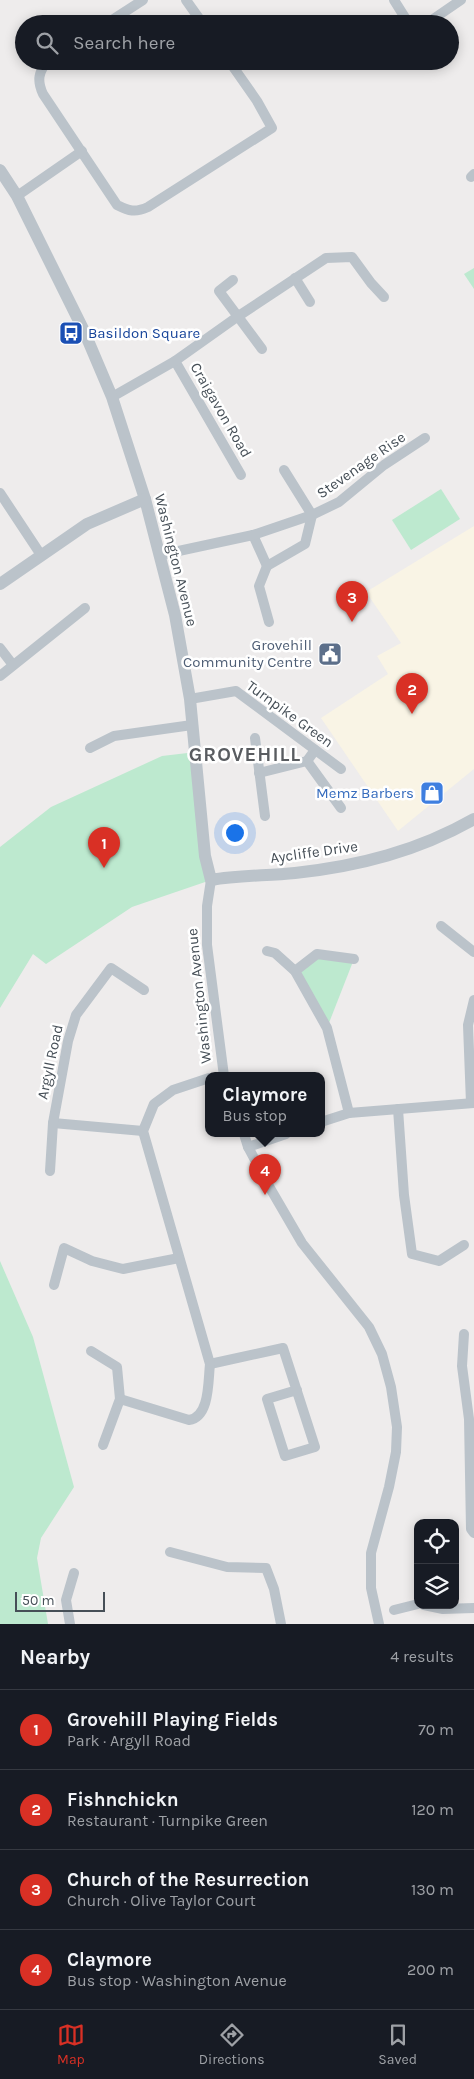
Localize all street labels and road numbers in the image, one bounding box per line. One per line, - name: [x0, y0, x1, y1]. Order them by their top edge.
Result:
- street label: Craigavon Road: [186, 359, 256, 461]
- street label: Stevenage Rise: [313, 428, 409, 502]
- street label: Washington Avenue: [151, 492, 201, 628]
- street label: Turnpike Green: [243, 677, 337, 751]
- street label: Aycliffe Drive: [269, 837, 359, 867]
- street label: Washington Avenue: [183, 927, 215, 1065]
- street label: Argyll Road: [33, 1023, 67, 1101]

